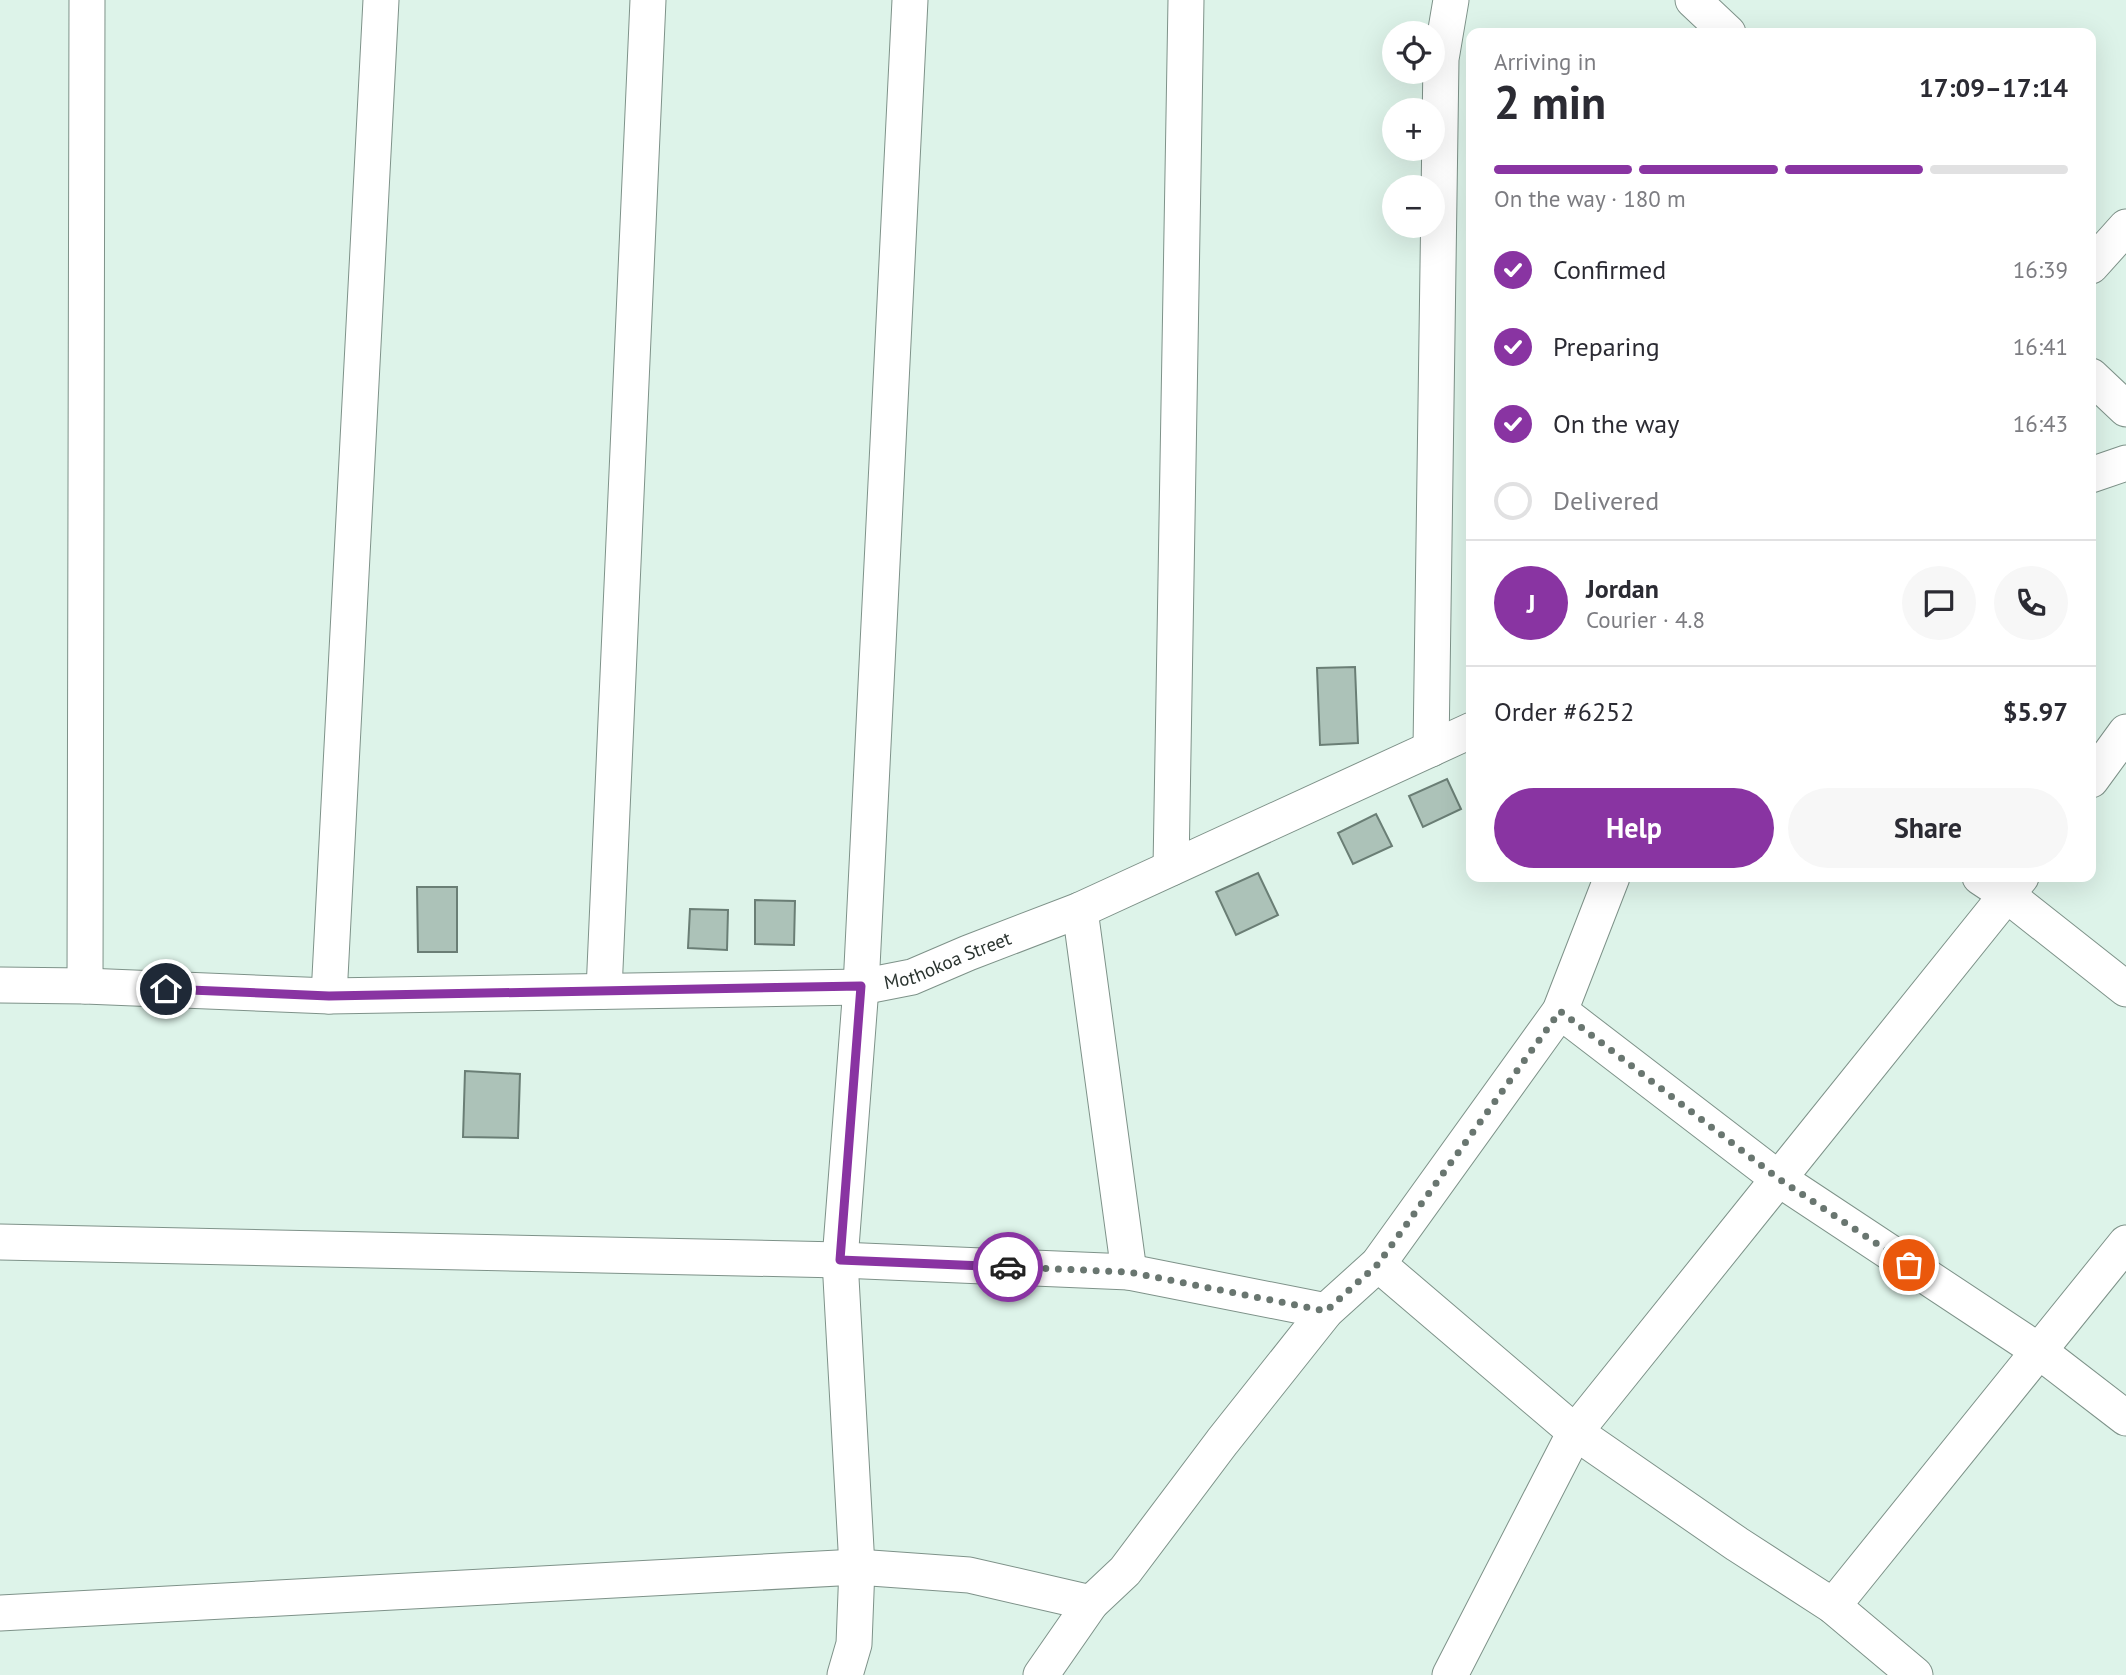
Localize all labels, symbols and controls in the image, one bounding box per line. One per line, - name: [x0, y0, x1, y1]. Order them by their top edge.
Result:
- map controls: [1382, 21, 1445, 238]
- button: locate: [1382, 21, 1445, 84]
- text: Arriving in: [1494, 47, 1596, 76]
- text: 17:09–17:14: [1919, 71, 2068, 104]
- text: 2 min: [1494, 72, 1606, 132]
- button: +: [1382, 98, 1445, 161]
- button: −: [1382, 175, 1445, 238]
- text: On the way · 180 m: [1494, 184, 1686, 213]
- icon: check: [1494, 251, 1532, 289]
- text: Confirmed: [1553, 253, 1666, 286]
- text: 16:39: [2013, 255, 2068, 284]
- icon: check: [1494, 328, 1532, 366]
- text: Preparing: [1553, 330, 1660, 363]
- text: 16:41: [2013, 332, 2068, 361]
- icon: check: [1494, 405, 1532, 443]
- text: On the way: [1553, 407, 1679, 440]
- text: 16:43: [2013, 409, 2068, 438]
- text: Delivered: [1553, 484, 1659, 517]
- button: chat: [1902, 566, 1976, 640]
- button: phone: [1994, 566, 2068, 640]
- text: Jordan: [1586, 572, 1659, 605]
- text: J: [1527, 587, 1535, 620]
- text: Courier · 4.8: [1586, 605, 1705, 634]
- text: Order #6252: [1494, 695, 1634, 728]
- text: $5.97: [2003, 695, 2068, 728]
- button: Help: [1494, 788, 1774, 868]
- button: Share: [1788, 788, 2068, 868]
- street label: Mothokoa Street: [882, 925, 1015, 994]
- pin: [136, 959, 196, 1019]
- icon: home: [147, 970, 185, 1008]
- courier: [973, 1232, 1043, 1302]
- pin: [1879, 1235, 1939, 1295]
- icon: bag: [1890, 1246, 1928, 1284]
- icon: car: [989, 1248, 1027, 1286]

